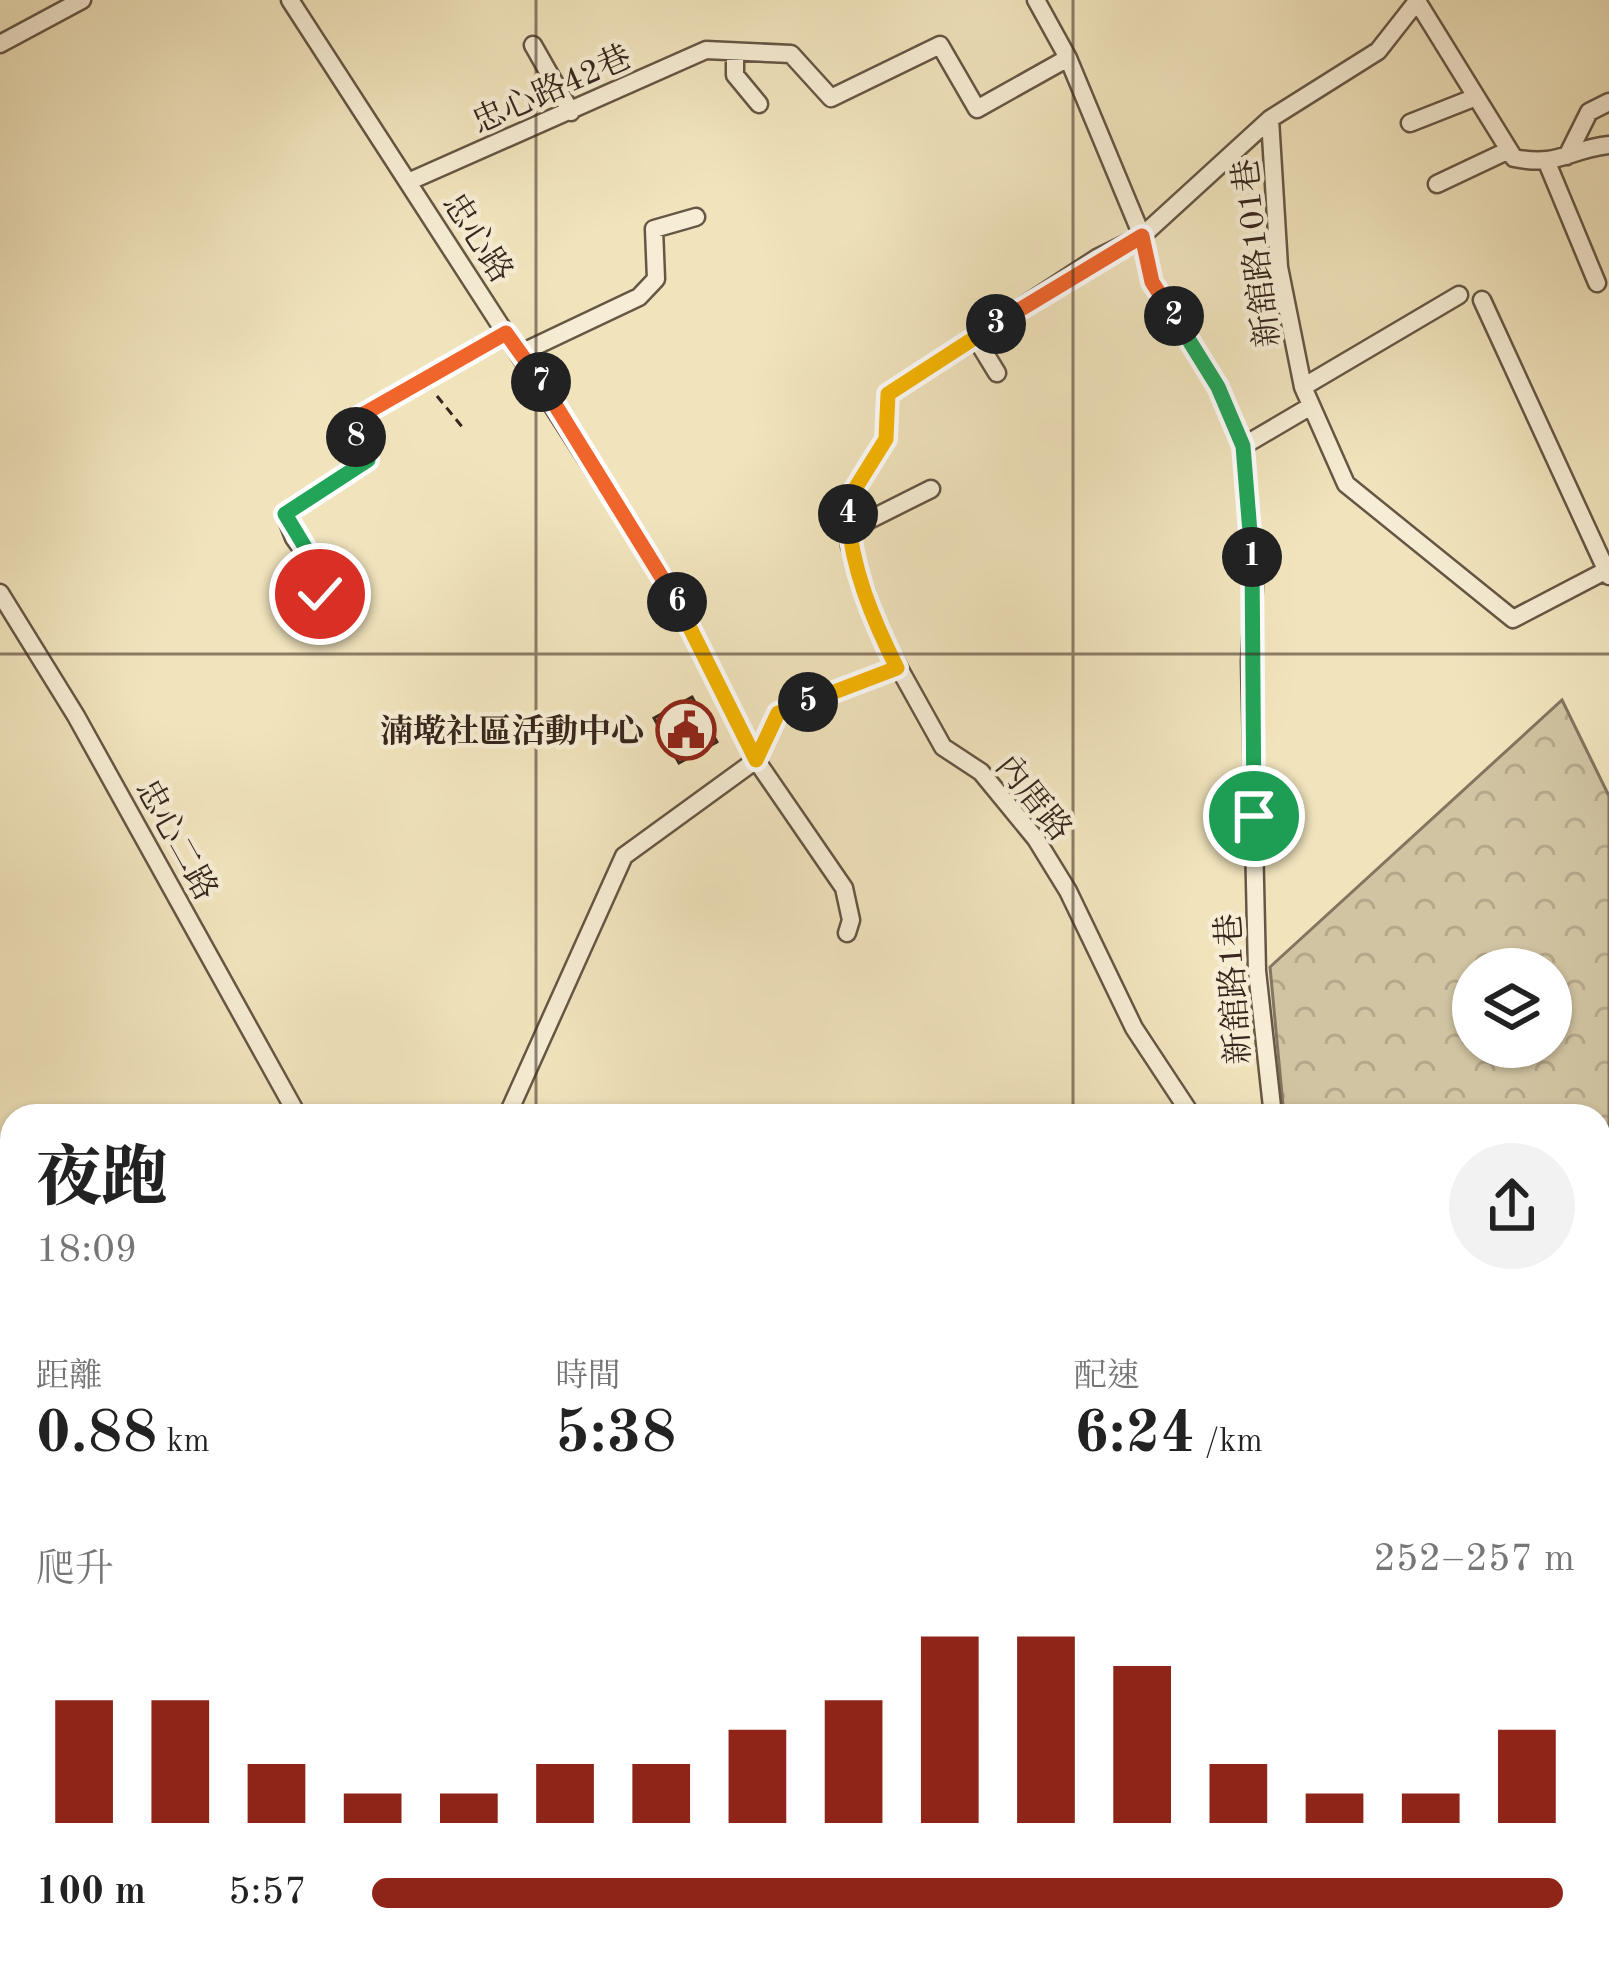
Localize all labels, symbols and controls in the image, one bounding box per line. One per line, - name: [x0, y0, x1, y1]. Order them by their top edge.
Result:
- street label: 忠心路42巷: [467, 39, 637, 141]
- street label: 新舘路101巷: [1228, 157, 1286, 349]
- street label: 忠心路: [435, 187, 519, 289]
- pin: 2: [1144, 286, 1204, 346]
- pin: 3: [966, 294, 1026, 354]
- text: 2: [1164, 299, 1184, 332]
- text: 3: [986, 307, 1006, 340]
- pin: 7: [511, 352, 571, 412]
- text: 7: [531, 365, 551, 398]
- pin: 8: [326, 407, 386, 467]
- text: 8: [346, 420, 366, 453]
- pin: 4: [818, 484, 878, 544]
- text: 4: [838, 497, 858, 530]
- pin: 1: [1222, 527, 1282, 587]
- text: 1: [1242, 540, 1262, 573]
- pin: [269, 543, 371, 645]
- icon: check: [287, 561, 353, 627]
- pin: 6: [647, 572, 707, 632]
- text: 6: [667, 585, 687, 618]
- pin: 5: [778, 672, 838, 732]
- text: 5: [798, 685, 818, 718]
- public building icon: 湳墘社區活動中心: [655, 699, 717, 761]
- place label: 湳墘社區活動中心: [380, 713, 644, 750]
- street label: 內厝路: [988, 748, 1079, 848]
- pin: [1203, 765, 1305, 867]
- street label: 忠心二路: [129, 774, 224, 906]
- icon: arrive: [1221, 783, 1287, 849]
- street label: 新舘路1巷: [1211, 912, 1257, 1066]
- map controls: [1452, 948, 1572, 1068]
- button: layers: [1452, 948, 1572, 1068]
- button: share: [1449, 1143, 1575, 1269]
- text: 夜跑: [36, 1149, 168, 1215]
- text: 18:09: [36, 1231, 137, 1270]
- text: 距離: [36, 1361, 102, 1394]
- text: 時間: [555, 1361, 621, 1394]
- text: 配速: [1074, 1361, 1140, 1394]
- text: 0.88: [36, 1405, 157, 1465]
- text: 5:38: [555, 1405, 676, 1465]
- text: 6:24: [1074, 1405, 1195, 1465]
- text: km: [157, 1426, 210, 1459]
- text: /km: [1195, 1426, 1263, 1459]
- text: 252–257 m: [1373, 1540, 1575, 1579]
- text: 爬升: [36, 1551, 114, 1590]
- text: 100 m: [36, 1873, 146, 1912]
- text: 5:57: [228, 1873, 307, 1912]

